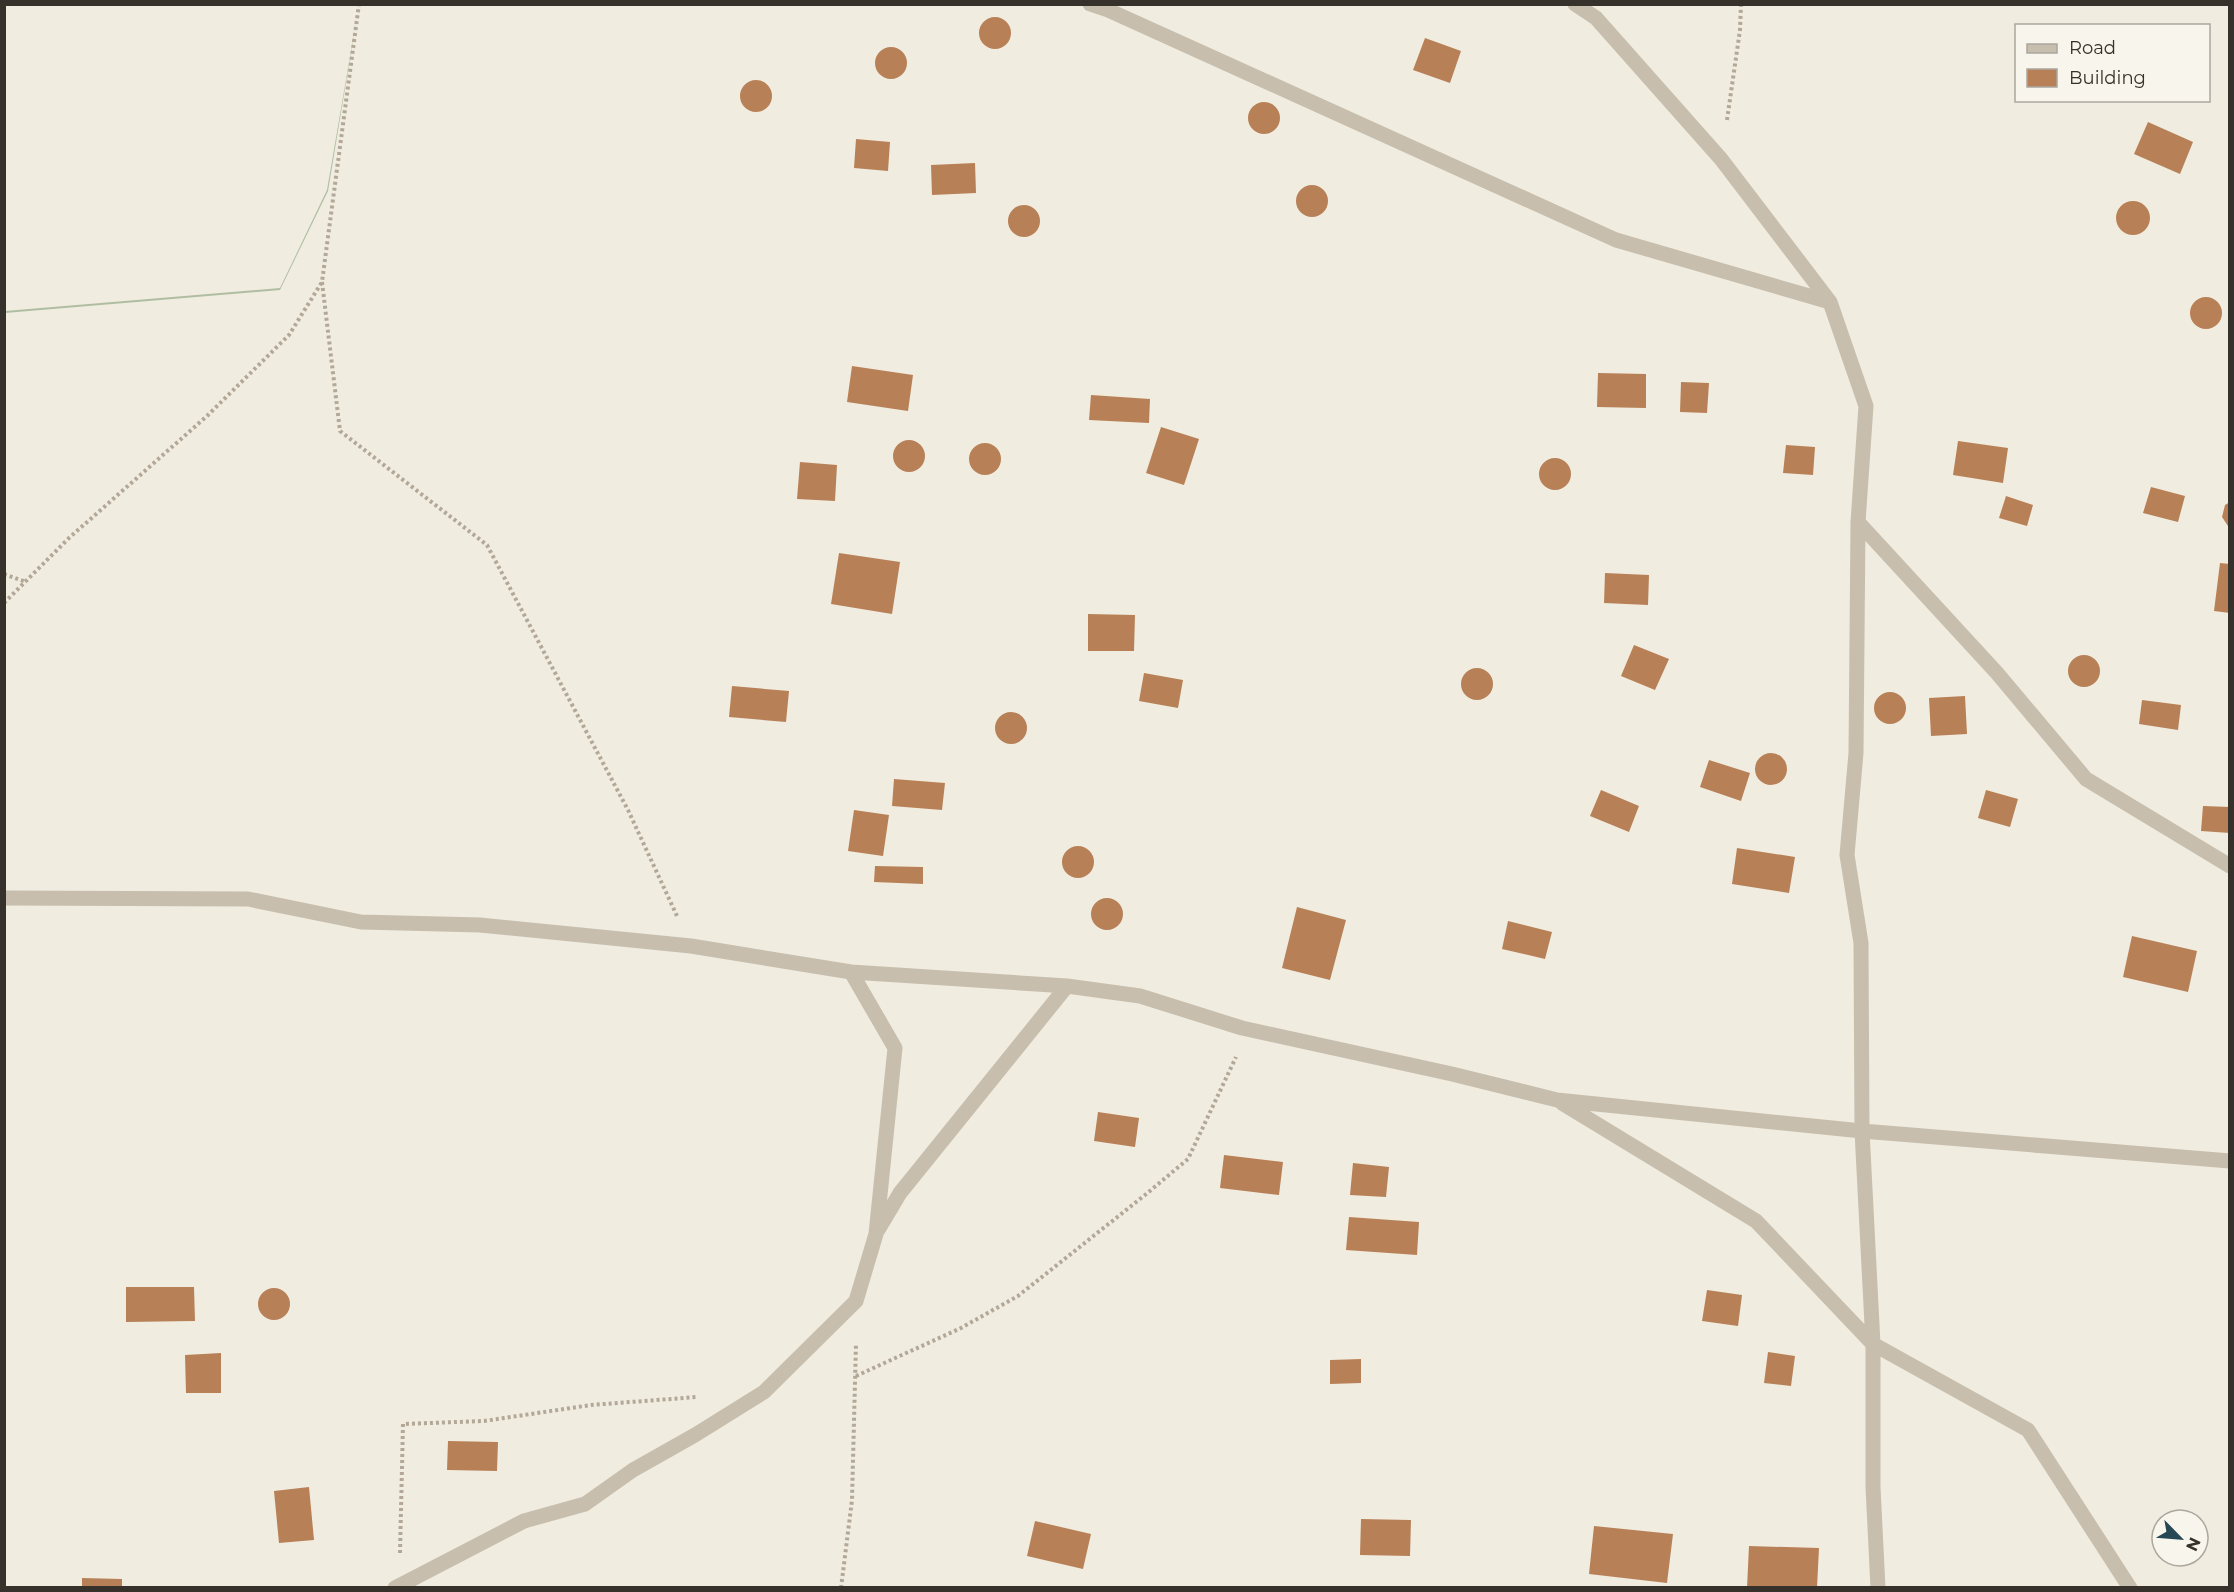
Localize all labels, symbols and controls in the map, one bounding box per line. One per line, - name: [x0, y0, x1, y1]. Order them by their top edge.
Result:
- legend: [2015, 24, 2210, 102]
- text: Road: [2069, 37, 2116, 59]
- text: Building: [2069, 67, 2146, 89]
- north arrow: [2150, 1508, 2210, 1568]
- text: N: [2182, 1534, 2204, 1554]

